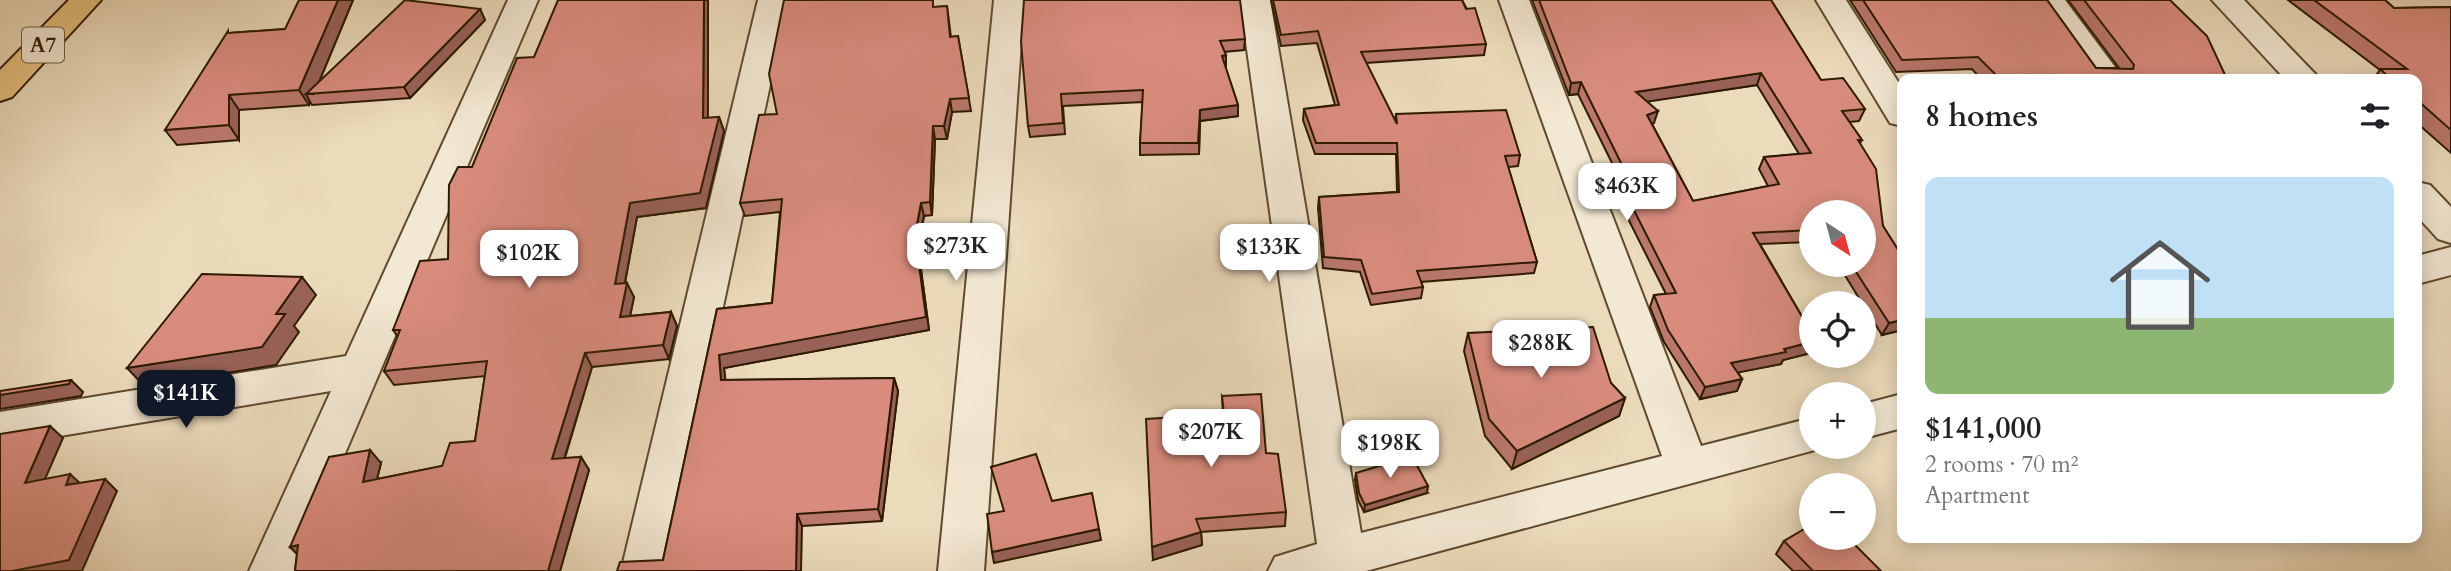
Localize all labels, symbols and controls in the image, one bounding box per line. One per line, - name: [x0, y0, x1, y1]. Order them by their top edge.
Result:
- road number: A7: [22, 28, 64, 62]
- text: 8 homes: [1925, 96, 2038, 137]
- icon: filters: [2356, 97, 2394, 135]
- pin: $463K: [1578, 164, 1676, 223]
- text: $463K: [1594, 170, 1660, 201]
- north arrow: [1799, 200, 1876, 276]
- map controls: [1799, 200, 1876, 550]
- icon: home: [2097, 222, 2223, 348]
- pin: $273K: [907, 224, 1005, 283]
- pin: $133K: [1220, 224, 1318, 284]
- pin: $102K: [480, 230, 578, 290]
- text: $273K: [923, 230, 989, 261]
- text: $133K: [1236, 231, 1302, 262]
- text: $102K: [496, 237, 562, 268]
- button: locate: [1799, 291, 1876, 368]
- pin: $288K: [1492, 320, 1590, 380]
- text: $288K: [1508, 327, 1574, 358]
- pin: $141K: [137, 370, 235, 430]
- text: $141K: [153, 377, 219, 408]
- button: +: [1799, 382, 1876, 459]
- text: $141,000: [1925, 408, 2041, 449]
- pin: $207K: [1162, 410, 1260, 469]
- text: $207K: [1178, 416, 1244, 447]
- pin: $198K: [1341, 420, 1439, 480]
- text: $198K: [1357, 427, 1423, 458]
- text: 2 rooms · 70 m²: [1925, 449, 2078, 480]
- button: −: [1799, 473, 1876, 550]
- text: Apartment: [1925, 480, 2029, 511]

